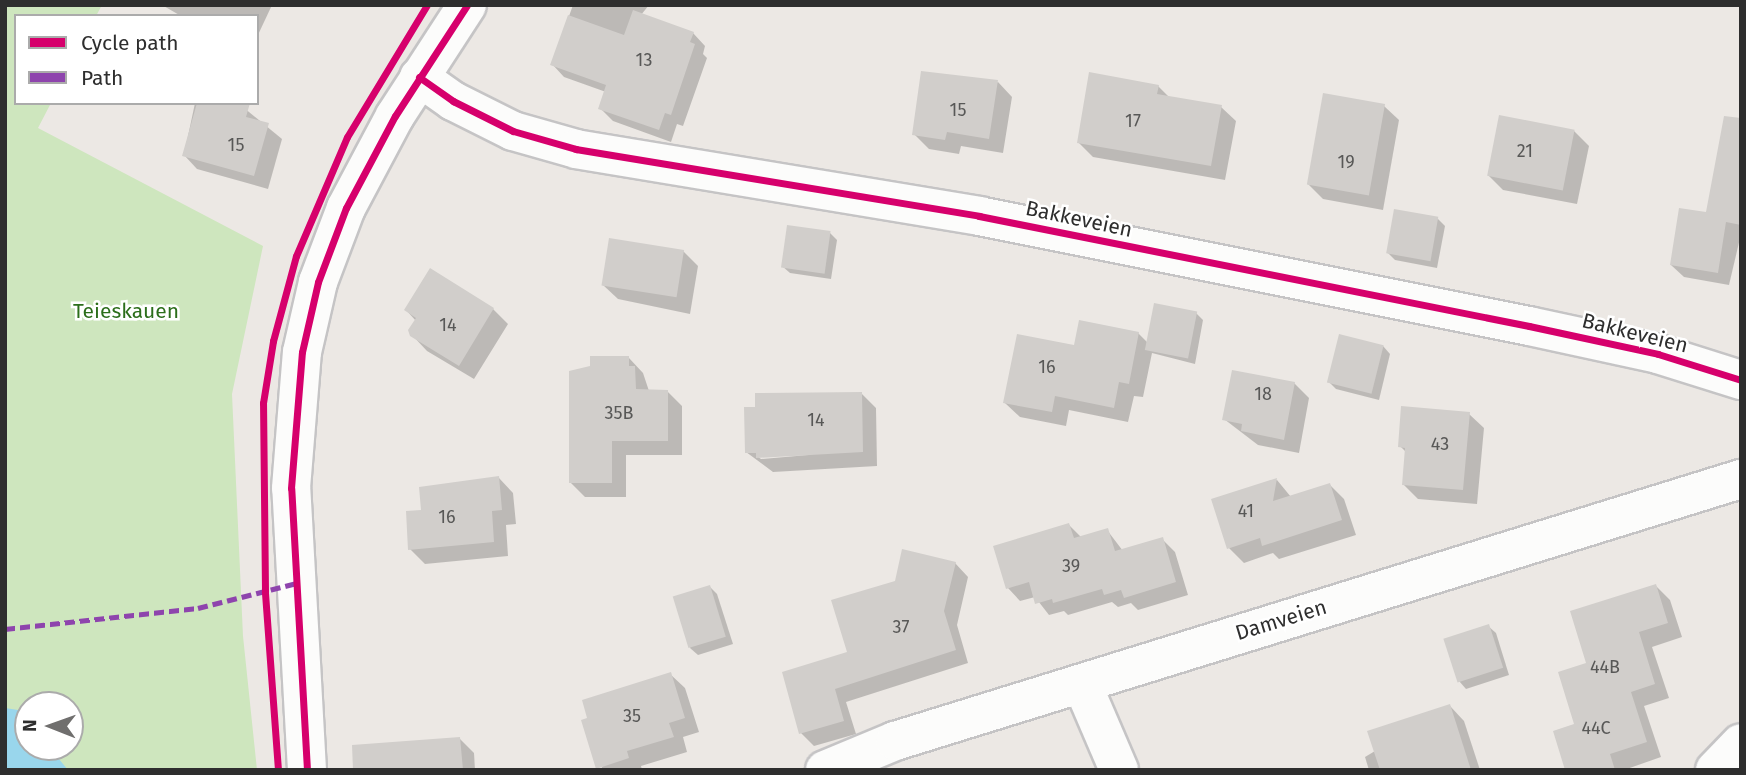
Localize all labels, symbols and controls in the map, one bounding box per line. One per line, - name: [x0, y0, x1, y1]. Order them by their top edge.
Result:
- legend: [14, 14, 259, 105]
- text: Cycle path: [81, 30, 179, 56]
- house number: 13: [636, 49, 652, 71]
- text: Path: [81, 65, 123, 91]
- house number: 15: [950, 99, 966, 121]
- house number: 17: [1125, 110, 1141, 132]
- house number: 15: [228, 134, 244, 156]
- house number: 21: [1517, 140, 1533, 162]
- house number: 19: [1337, 151, 1355, 173]
- street label: Bakkeveien: [1023, 195, 1135, 243]
- park label: Teieskauen: [73, 298, 179, 324]
- street label: Bakkeveien: [1579, 308, 1691, 358]
- house number: 14: [439, 314, 457, 336]
- house number: 16: [1038, 356, 1056, 378]
- house number: 18: [1254, 383, 1272, 405]
- house number: 35B: [605, 402, 633, 424]
- house number: 14: [807, 409, 825, 431]
- house number: 43: [1431, 433, 1449, 455]
- house number: 41: [1238, 500, 1254, 522]
- house number: 16: [438, 506, 456, 528]
- house number: 39: [1062, 555, 1080, 577]
- street label: Damveien: [1232, 594, 1330, 646]
- house number: 37: [893, 616, 909, 638]
- house number: 44B: [1590, 656, 1620, 678]
- north arrow: [14, 691, 84, 761]
- house number: 35: [623, 705, 641, 727]
- house number: 44C: [1581, 717, 1611, 739]
- text: N: [18, 719, 41, 732]

